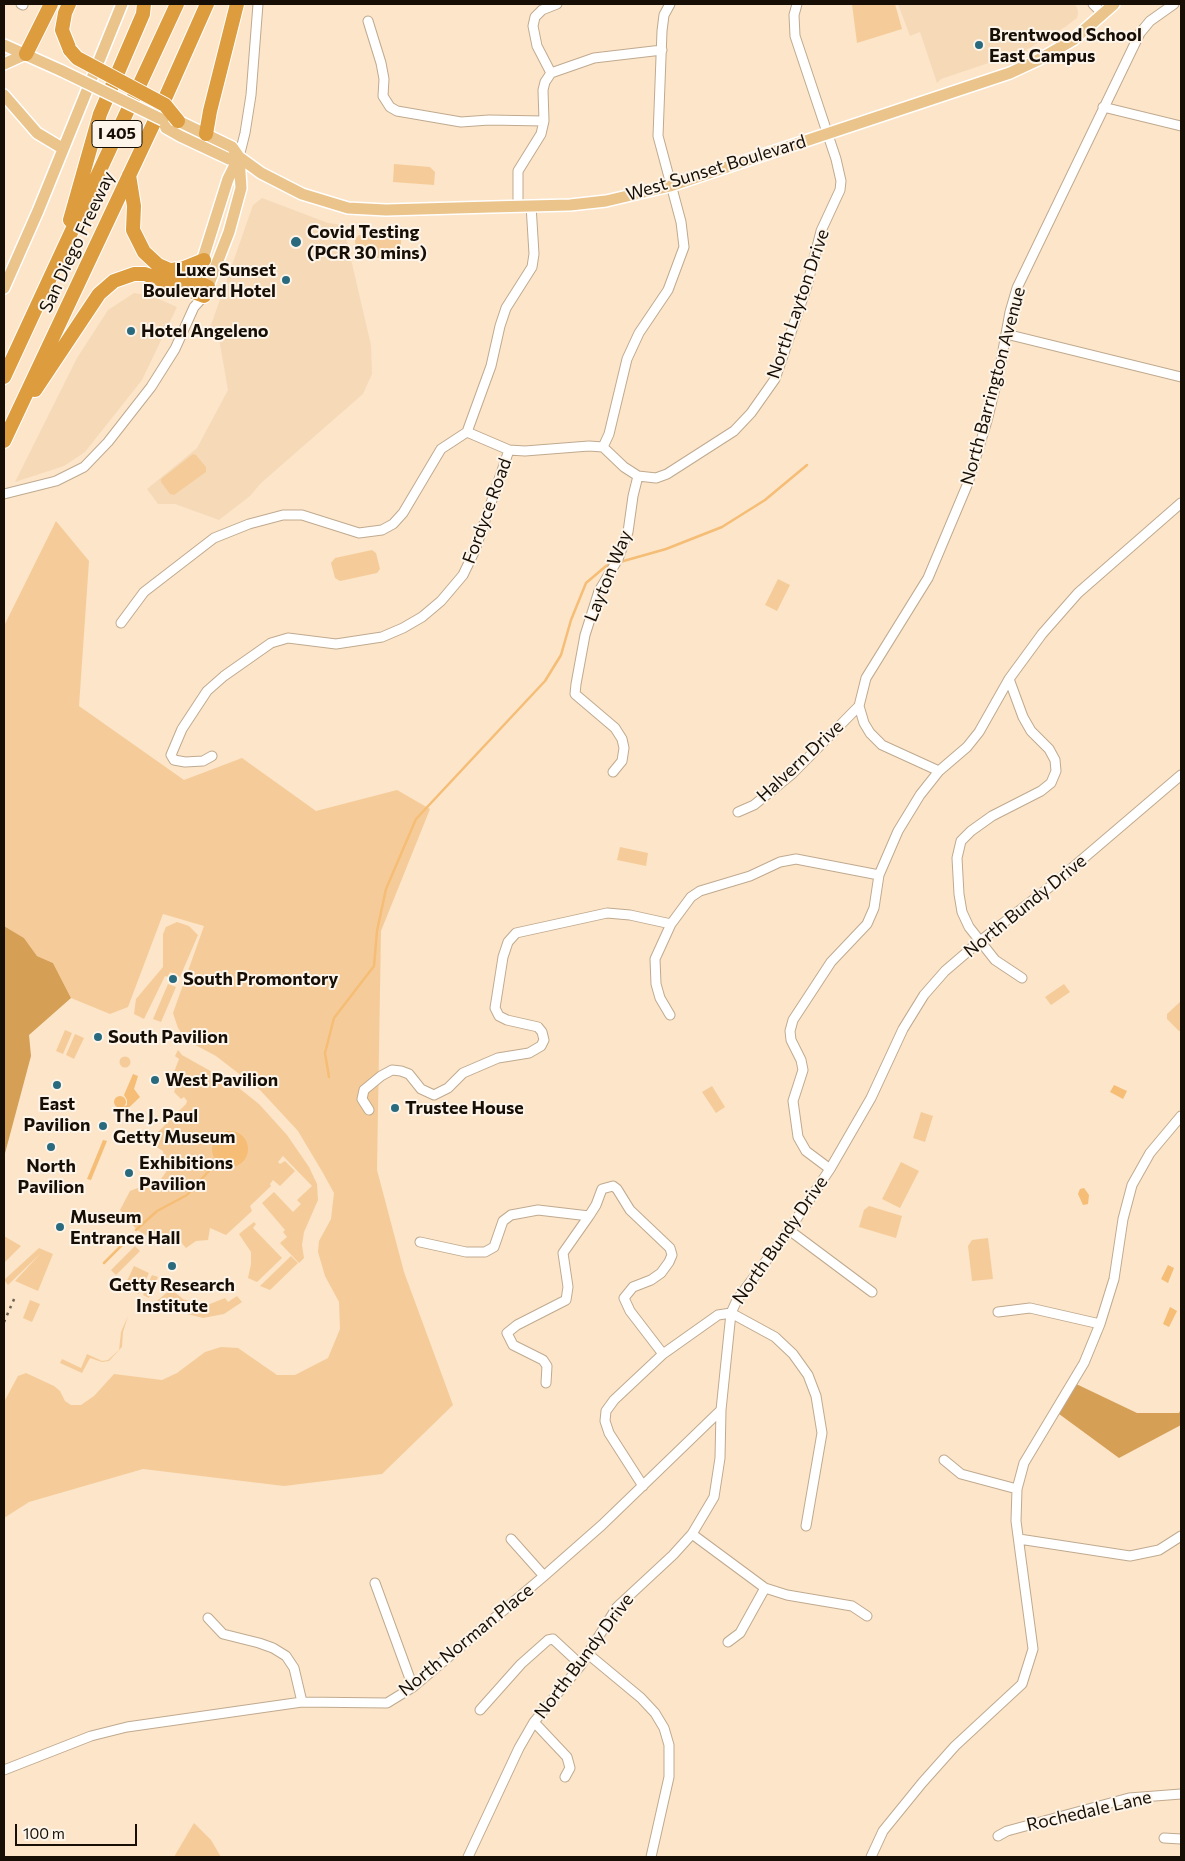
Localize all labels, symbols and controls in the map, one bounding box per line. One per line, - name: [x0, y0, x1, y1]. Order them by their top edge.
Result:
- place label: Brentwood School East Campus: [989, 24, 1142, 66]
- marker: Brentwood School East Campus: [973, 39, 985, 51]
- road number: I 405: [92, 120, 142, 148]
- street label: West Sunset Boulevard: [623, 130, 809, 206]
- street label: San Diego Freeway: [35, 168, 119, 316]
- place label: Covid Testing (PCR 30 mins): [307, 221, 427, 264]
- street label: North Layton Drive: [762, 226, 834, 382]
- marker: Covid Testing (PCR 30 mins): [289, 235, 303, 249]
- place label: Luxe Sunset Boulevard Hotel: [143, 259, 276, 302]
- marker: Luxe Sunset Boulevard Hotel: [280, 274, 292, 286]
- street label: North Barrington Avenue: [956, 284, 1030, 488]
- place label: Hotel Angeleno: [141, 320, 269, 342]
- marker: Hotel Angeleno: [125, 325, 137, 337]
- street label: Fordyce Road: [458, 455, 516, 567]
- street label: Layton Way: [580, 527, 636, 625]
- street label: Halvern Drive: [752, 715, 848, 807]
- street label: North Bundy Drive: [959, 850, 1091, 962]
- place label: South Promontory: [183, 968, 338, 990]
- marker: South Promontory: [167, 973, 179, 985]
- place label: South Pavilion: [108, 1026, 228, 1048]
- marker: South Pavilion: [92, 1031, 104, 1043]
- place label: West Pavilion: [165, 1069, 278, 1091]
- marker: West Pavilion: [149, 1074, 161, 1086]
- marker: East Pavilion: [51, 1079, 63, 1091]
- place label: East Pavilion: [24, 1093, 90, 1136]
- place label: Trustee House: [405, 1097, 524, 1119]
- marker: Trustee House: [389, 1102, 401, 1114]
- place label: The J. Paul Getty Museum: [113, 1105, 235, 1148]
- marker: The J. Paul Getty Museum: [97, 1120, 109, 1132]
- marker: North Pavilion: [45, 1141, 57, 1153]
- place label: Exhibitions Pavilion: [139, 1152, 233, 1194]
- place label: North Pavilion: [18, 1155, 84, 1198]
- marker: Exhibitions Pavilion: [123, 1167, 135, 1179]
- street label: North Bundy Drive: [728, 1172, 832, 1308]
- place label: Museum Entrance Hall: [70, 1206, 180, 1248]
- marker: Museum Entrance Hall: [54, 1221, 66, 1233]
- marker: Getty Research Institute: [166, 1260, 178, 1272]
- place label: Getty Research Institute: [109, 1274, 235, 1316]
- street label: North Norman Place: [394, 1579, 538, 1701]
- street label: North Bundy Drive: [530, 1589, 638, 1723]
- street label: Rochedale Lane: [1024, 1786, 1154, 1836]
- scale bar: [18, 1814, 140, 1846]
- text: 100 m: [23, 1824, 65, 1842]

